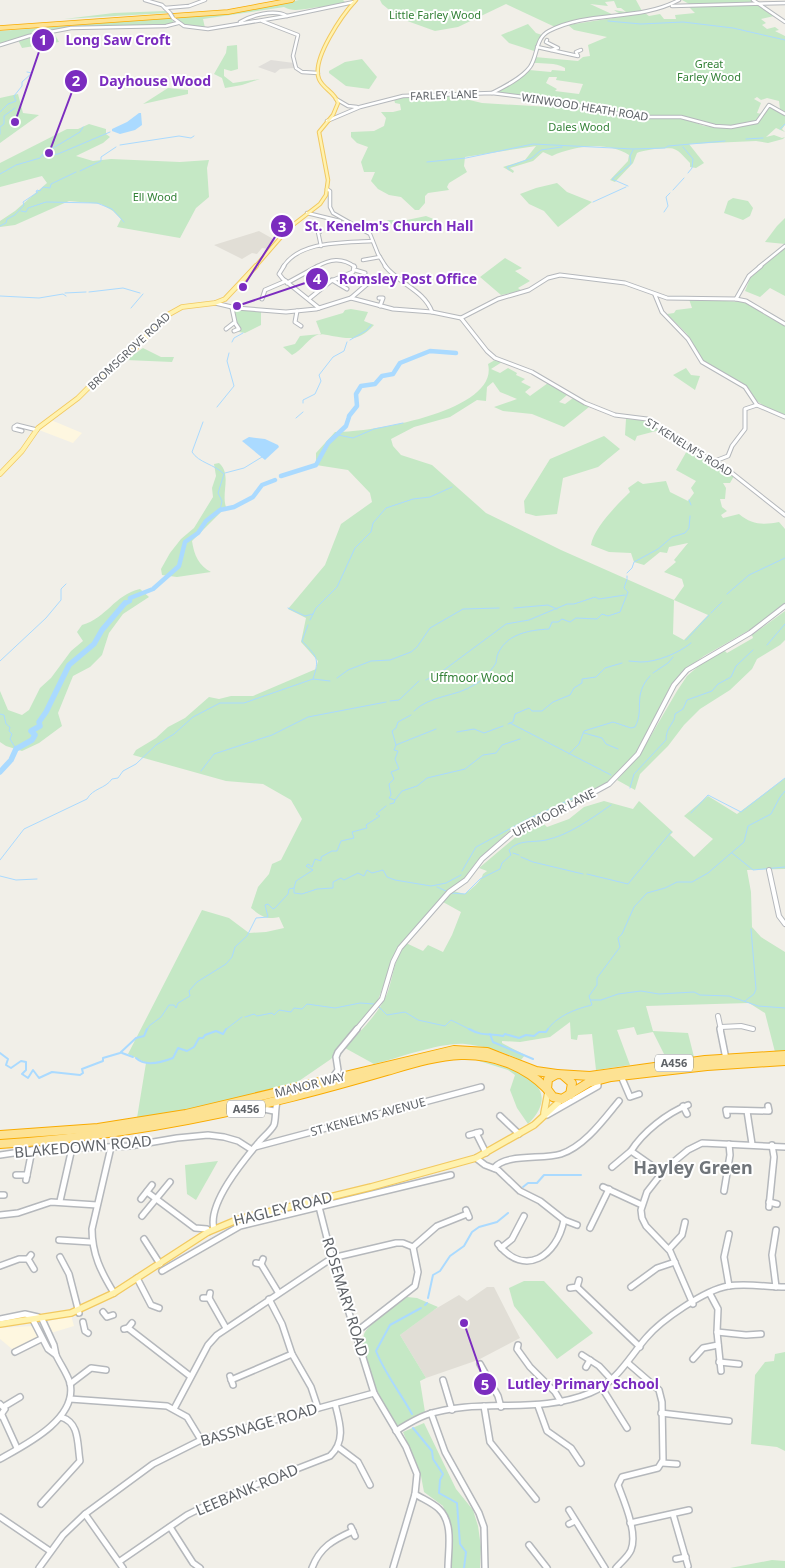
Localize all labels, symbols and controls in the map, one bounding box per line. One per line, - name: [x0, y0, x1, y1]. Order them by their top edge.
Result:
- park label: Little Farley Wood: [389, 7, 481, 22]
- callout: Long Saw Croft: [30, 25, 180, 54]
- text: 1: [39, 29, 47, 49]
- text: Long Saw Croft: [65, 30, 171, 49]
- park label: Great Farley Wood: [677, 56, 741, 84]
- callout: Dayhouse Wood: [64, 66, 221, 95]
- text: 2: [72, 70, 81, 90]
- text: Dayhouse Wood: [99, 71, 211, 90]
- street label: FARLEY LANE: [410, 86, 478, 103]
- street label: WINWOOD HEATH ROAD: [520, 89, 650, 124]
- park label: Dales Wood: [548, 119, 610, 134]
- park label: Ell Wood: [133, 189, 177, 204]
- callout: St. Kenelm's Church Hall: [269, 212, 483, 241]
- text: 3: [278, 216, 286, 236]
- text: St. Kenelm's Church Hall: [305, 216, 473, 235]
- callout: Romsley Post Office: [304, 264, 488, 293]
- text: 4: [313, 268, 322, 288]
- text: Romsley Post Office: [339, 269, 477, 288]
- street label: BROMSGROVE ROAD: [84, 308, 173, 393]
- street label: ST KENELM'S ROAD: [643, 414, 736, 479]
- park label: Uffmoor Wood: [430, 669, 514, 686]
- street label: UFFMOOR LANE: [509, 784, 598, 841]
- road number: A456: [655, 1054, 693, 1072]
- street label: MANOR WAY: [273, 1068, 347, 1101]
- street label: ST KENELMS AVENUE: [308, 1093, 427, 1140]
- road number: A456: [227, 1100, 265, 1118]
- street label: BLAKEDOWN ROAD: [13, 1130, 153, 1162]
- district label: Hayley Green: [633, 1155, 753, 1179]
- street label: HAGLEY ROAD: [231, 1186, 334, 1230]
- street label: ROSEMARY ROAD: [318, 1235, 374, 1359]
- callout: Lutley Primary School: [472, 1370, 669, 1399]
- text: 5: [481, 1374, 489, 1394]
- text: Lutley Primary School: [507, 1374, 659, 1393]
- street label: BASSNAGE ROAD: [198, 1398, 320, 1450]
- street label: LEEBANK ROAD: [192, 1458, 301, 1520]

